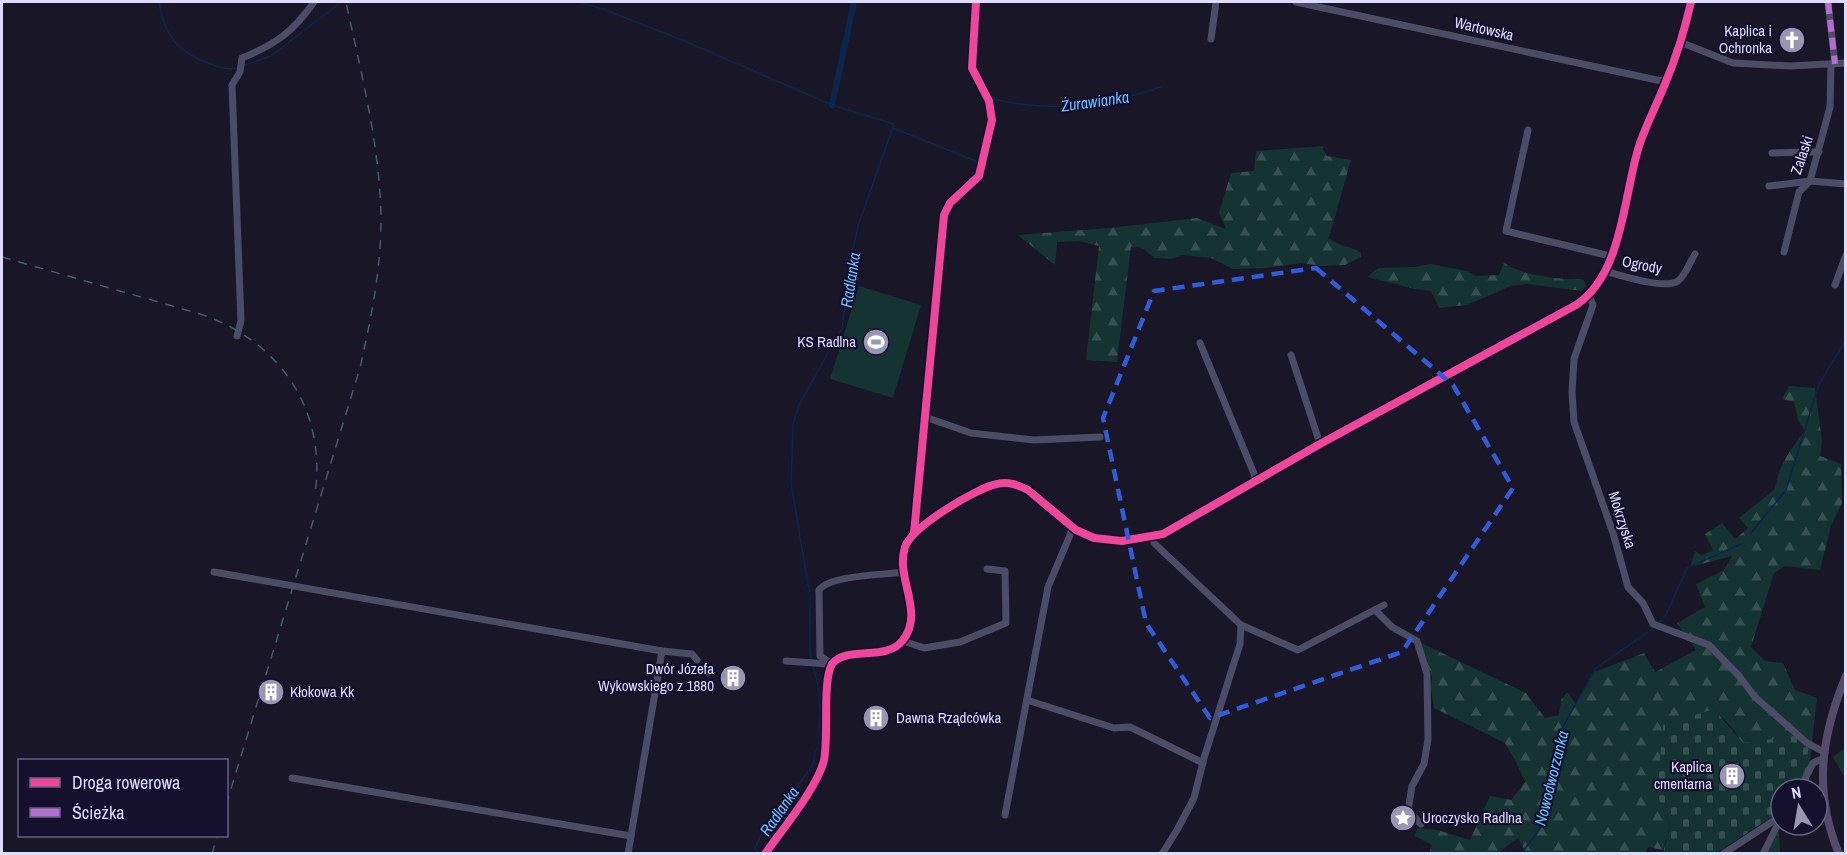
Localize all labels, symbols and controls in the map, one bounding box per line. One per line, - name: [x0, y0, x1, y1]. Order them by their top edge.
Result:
- street label: Wartowska: [1452, 11, 1516, 46]
- place label: Kaplica i Ochronka: [1719, 20, 1772, 58]
- church icon: Kaplica i Ochronka: [1777, 25, 1807, 55]
- water label: Żurawianka: [1059, 85, 1130, 117]
- street label: Zalaski: [1785, 133, 1818, 177]
- street label: Ogrody: [1620, 250, 1665, 279]
- water label: Radlanka: [835, 251, 865, 309]
- sports icon: KS Radlna: [861, 327, 891, 357]
- place label: KS Radlna: [797, 331, 856, 352]
- street label: Mokrzyska: [1603, 489, 1642, 551]
- place label: Dwór Józefa Wykowskiego z 1880: [598, 658, 714, 696]
- building icon: Dwór Józefa Wykowskiego z 1880: [718, 663, 748, 693]
- building icon: Kłokowa Kk: [256, 677, 286, 707]
- place label: Kłokowa Kk: [290, 681, 355, 702]
- building icon: Dawna Rządcówka: [861, 703, 891, 733]
- place label: Dawna Rządcówka: [896, 707, 1001, 728]
- water label: Nowodworzanka: [1529, 728, 1573, 828]
- place label: Kaplica cmentarna: [1654, 756, 1712, 794]
- legend: [18, 759, 228, 837]
- building icon: Kaplica cmentarna: [1717, 761, 1747, 791]
- text: Droga rowerowa: [72, 770, 180, 795]
- north arrow: [1769, 777, 1829, 837]
- text: N: [1789, 781, 1803, 804]
- water label: Radlanka: [754, 782, 804, 840]
- text: Ścieżka: [72, 800, 125, 825]
- place icon: Uroczysko Radlna: [1388, 803, 1418, 833]
- place label: Uroczysko Radlna: [1422, 807, 1522, 828]

